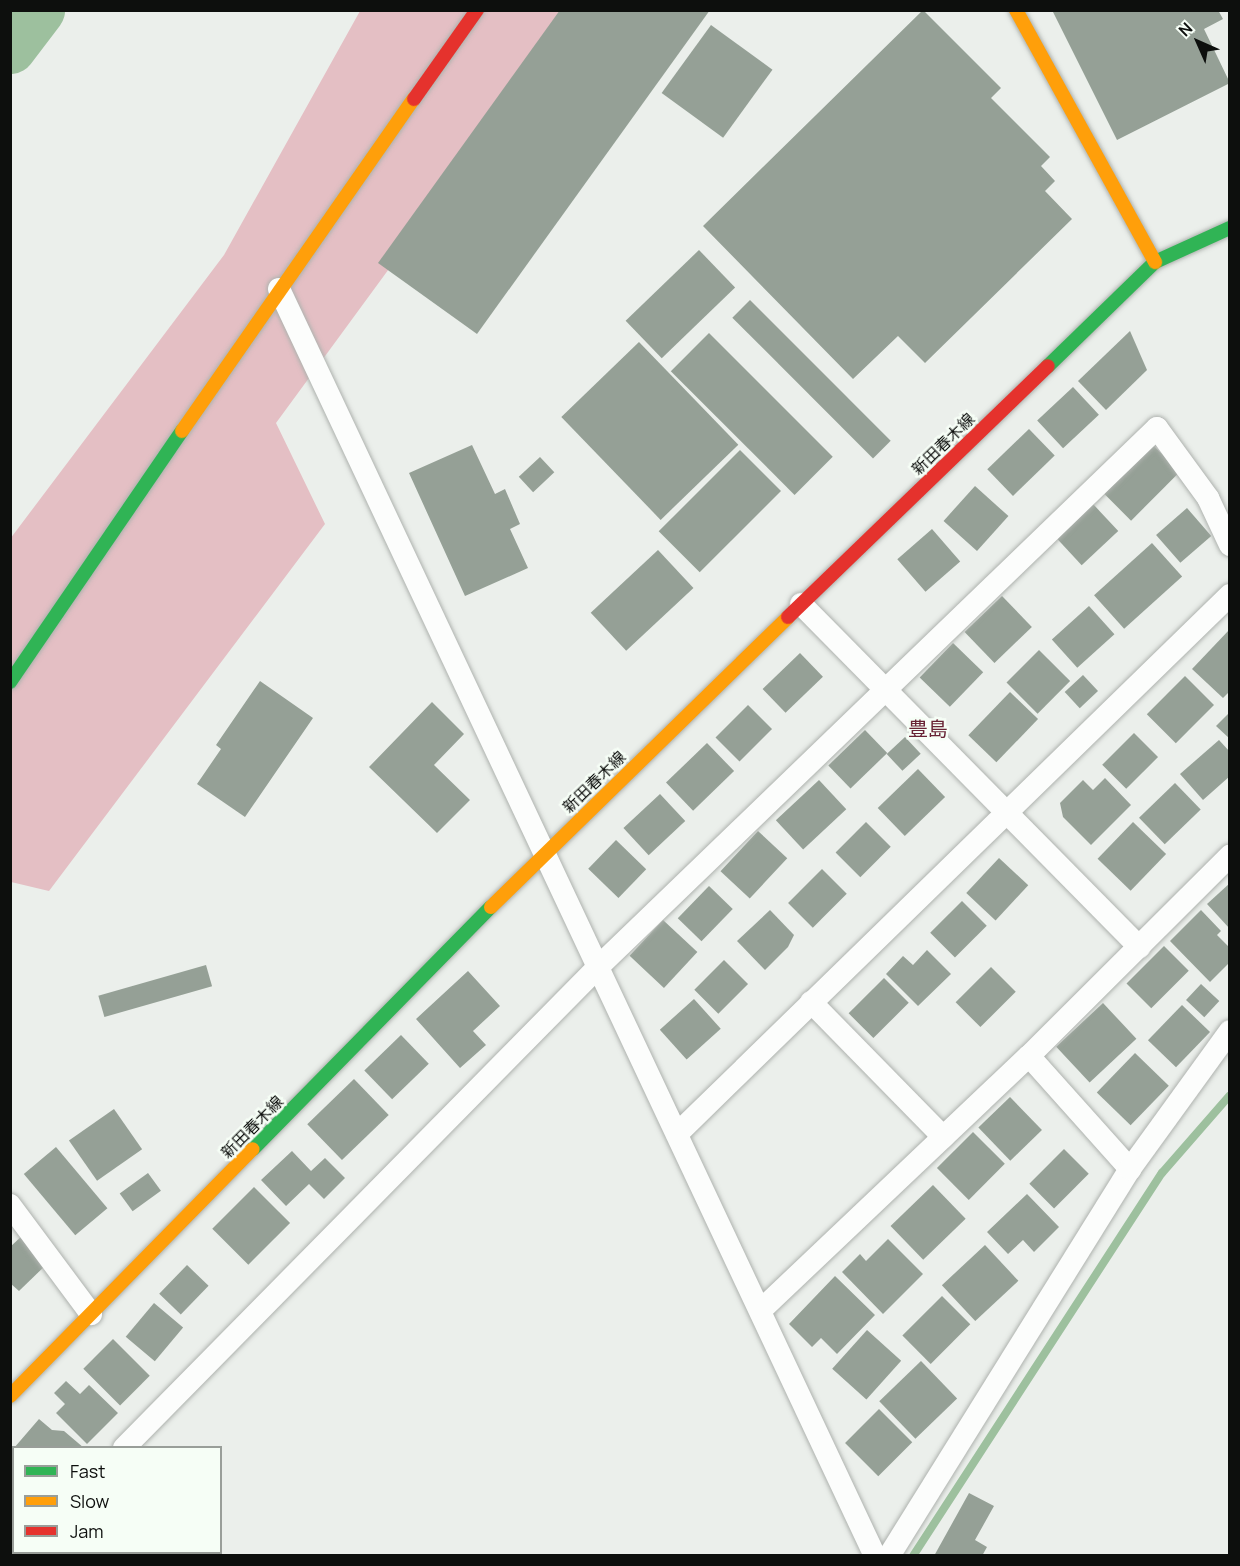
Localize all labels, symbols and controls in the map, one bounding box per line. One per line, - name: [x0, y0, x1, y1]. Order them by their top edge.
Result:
- north arrow: [1168, 12, 1228, 72]
- text: N: [1173, 17, 1197, 41]
- street label: 新田春木線: [908, 409, 978, 479]
- district label: 豊島: [908, 716, 948, 740]
- street label: 新田春木線: [559, 747, 629, 817]
- street label: 新田春木線: [217, 1092, 287, 1162]
- legend: [12, 1446, 222, 1554]
- text: Fast: [70, 1459, 105, 1483]
- text: Slow: [70, 1489, 109, 1513]
- text: Jam: [70, 1519, 104, 1543]

